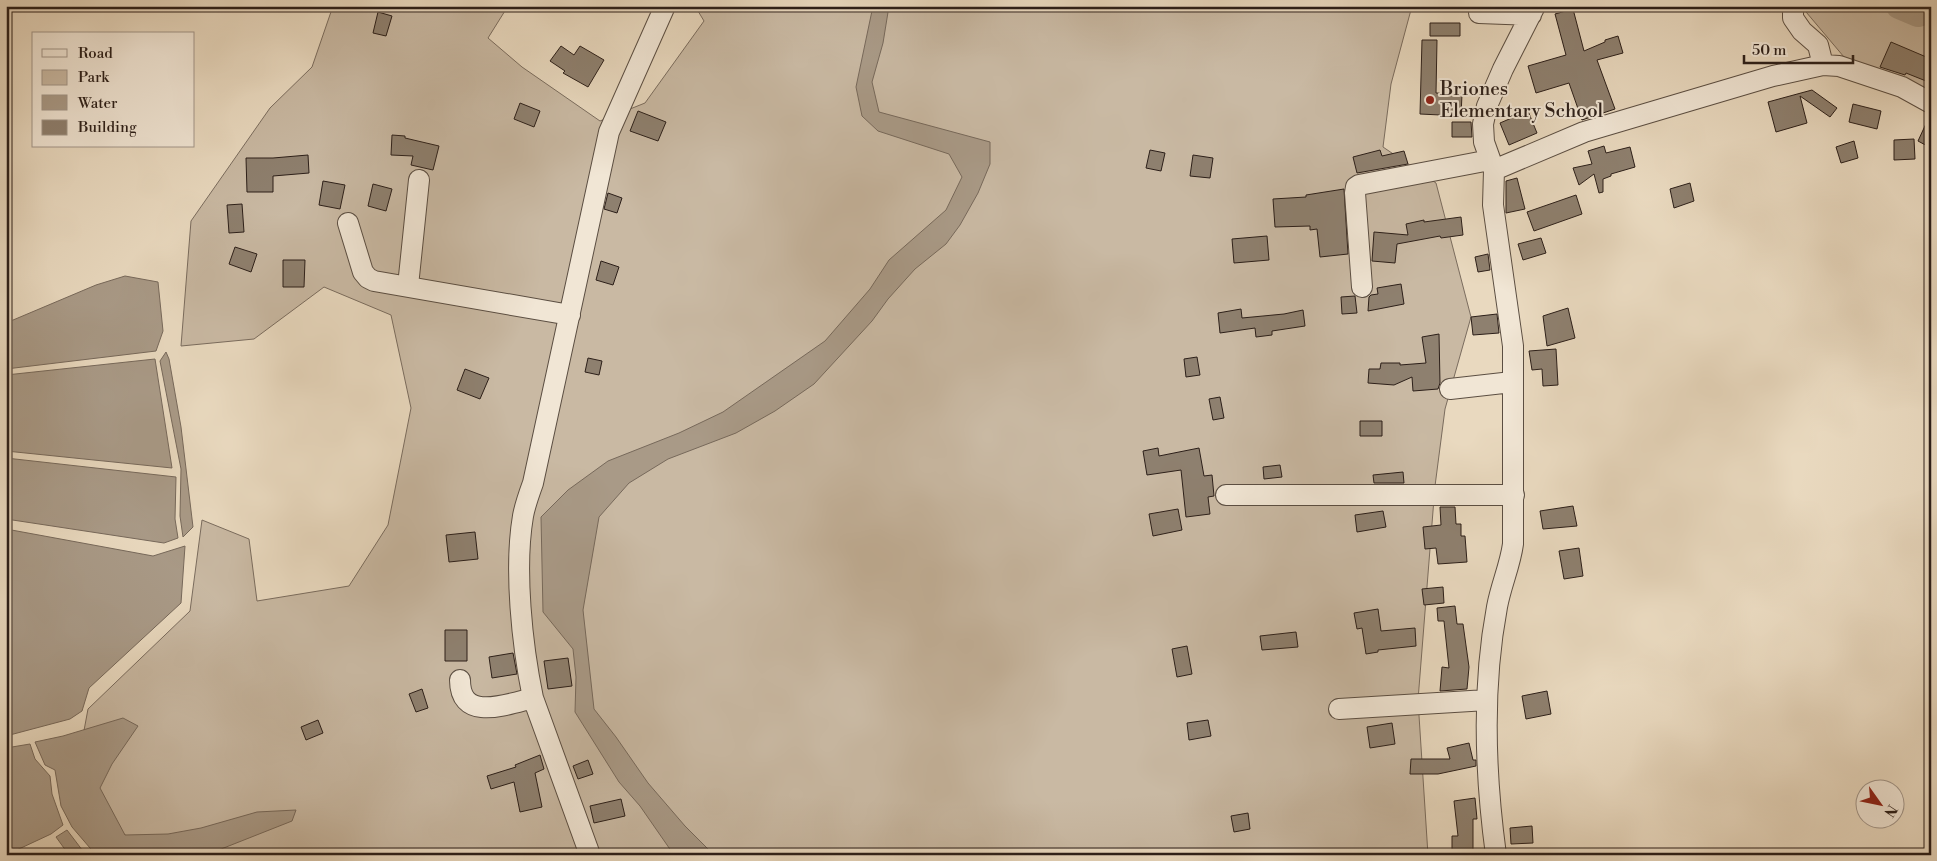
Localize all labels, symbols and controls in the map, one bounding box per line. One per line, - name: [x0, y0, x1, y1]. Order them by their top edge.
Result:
- legend: [32, 32, 195, 148]
- scale bar: [1744, 32, 1853, 64]
- text: 50 m: [1752, 41, 1786, 60]
- text: Road: [78, 44, 113, 63]
- text: Park: [78, 68, 110, 87]
- place label: Briones Elementary School: [1439, 77, 1604, 123]
- text: Water: [77, 94, 118, 113]
- marker: Briones Elementary School: [1424, 94, 1436, 106]
- text: Building: [77, 118, 137, 137]
- north arrow: [1854, 778, 1904, 828]
- text: N: [1879, 801, 1901, 820]

